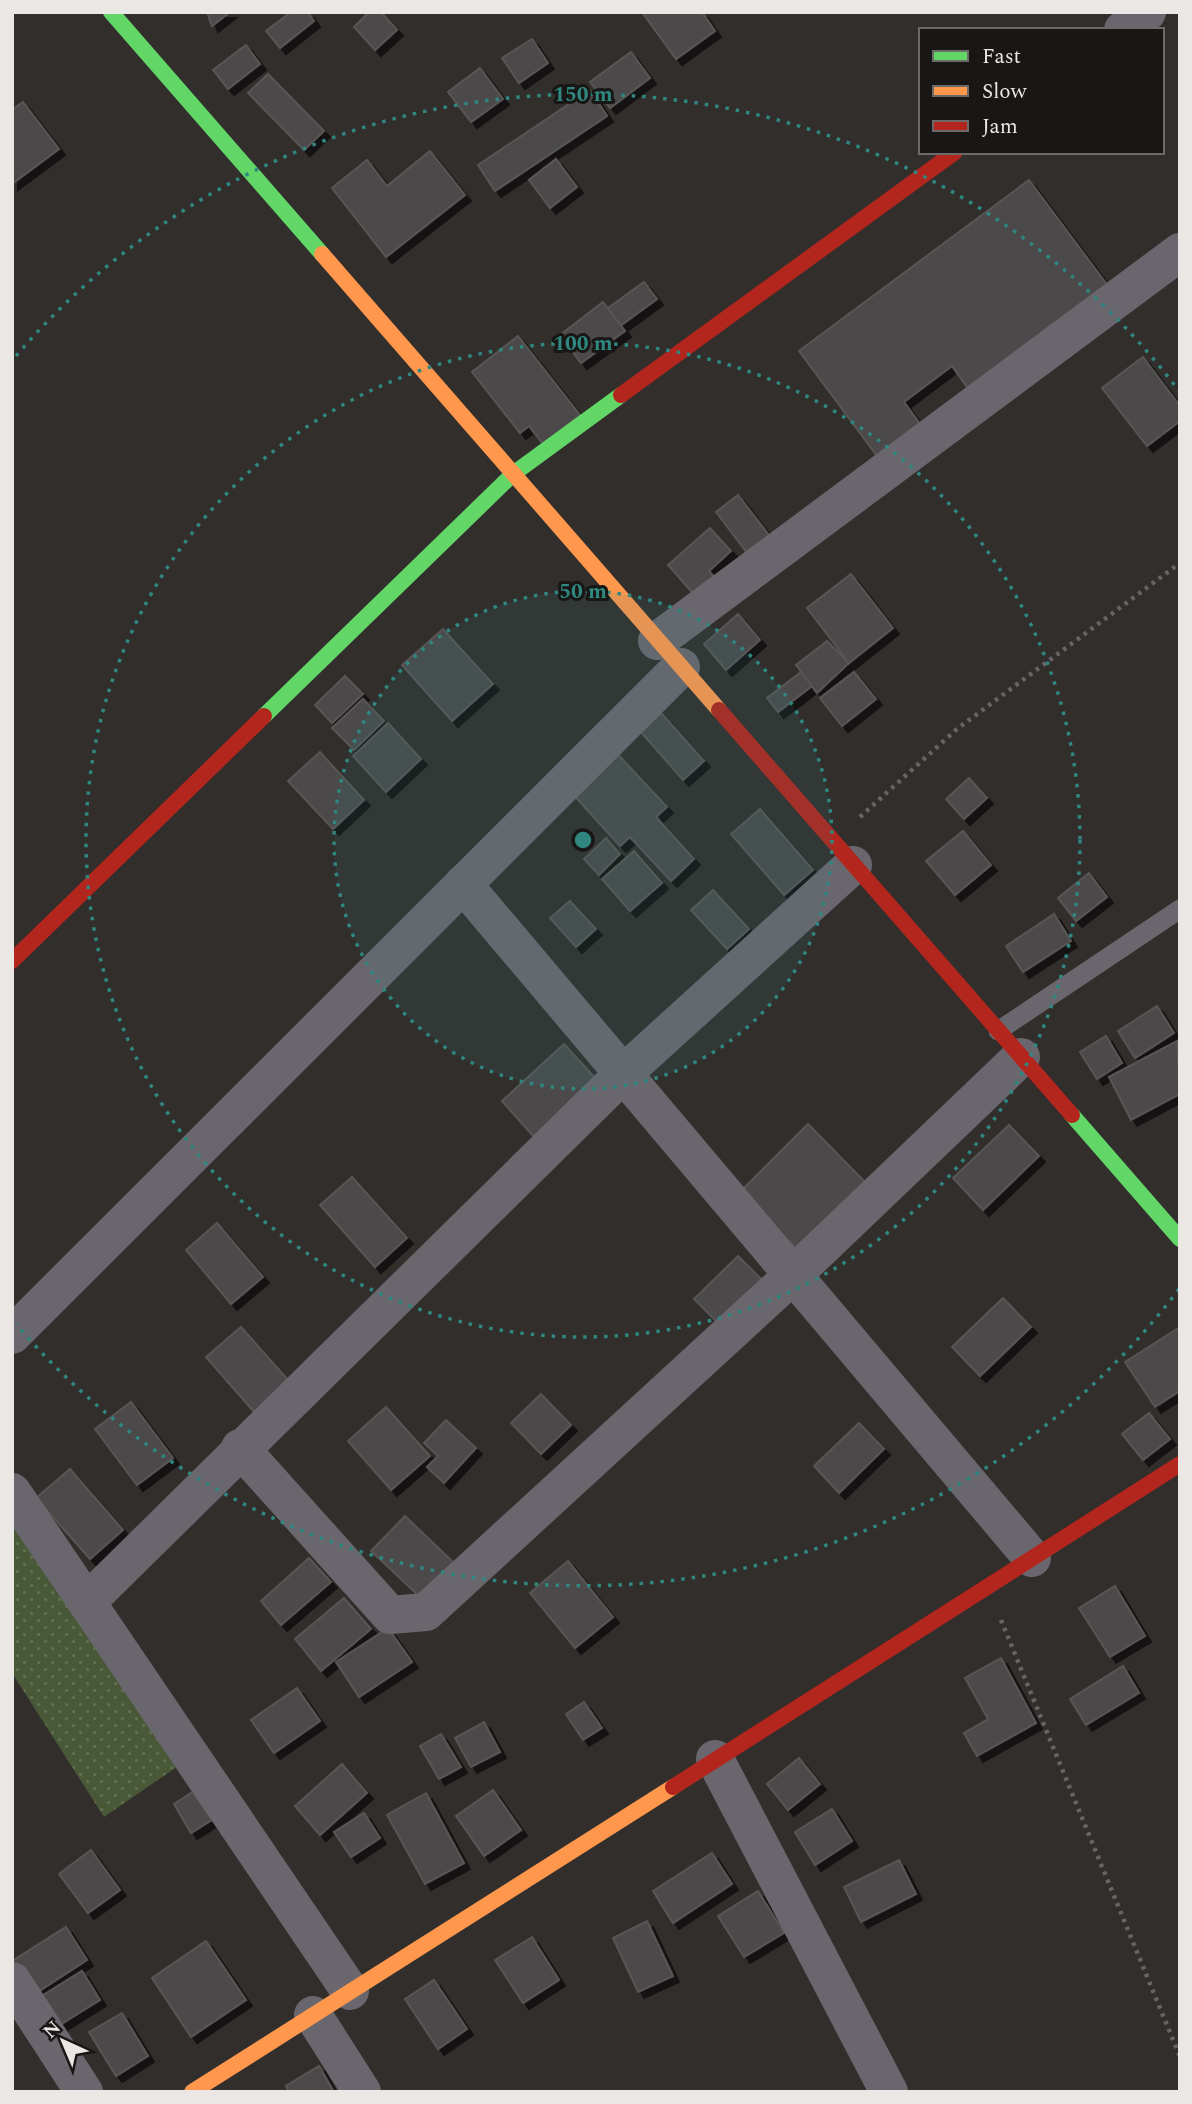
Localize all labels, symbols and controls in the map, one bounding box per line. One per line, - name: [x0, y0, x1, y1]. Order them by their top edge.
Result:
- legend: [919, 28, 1164, 154]
- text: Fast: [982, 41, 1021, 73]
- text: Slow: [982, 76, 1028, 108]
- text: 150 m: [553, 79, 613, 111]
- text: Jam: [982, 111, 1018, 143]
- text: 100 m: [553, 328, 613, 360]
- text: 50 m: [559, 576, 607, 608]
- centre of rings: [571, 828, 595, 852]
- north arrow: [28, 2006, 98, 2076]
- text: N: [37, 2014, 68, 2046]

